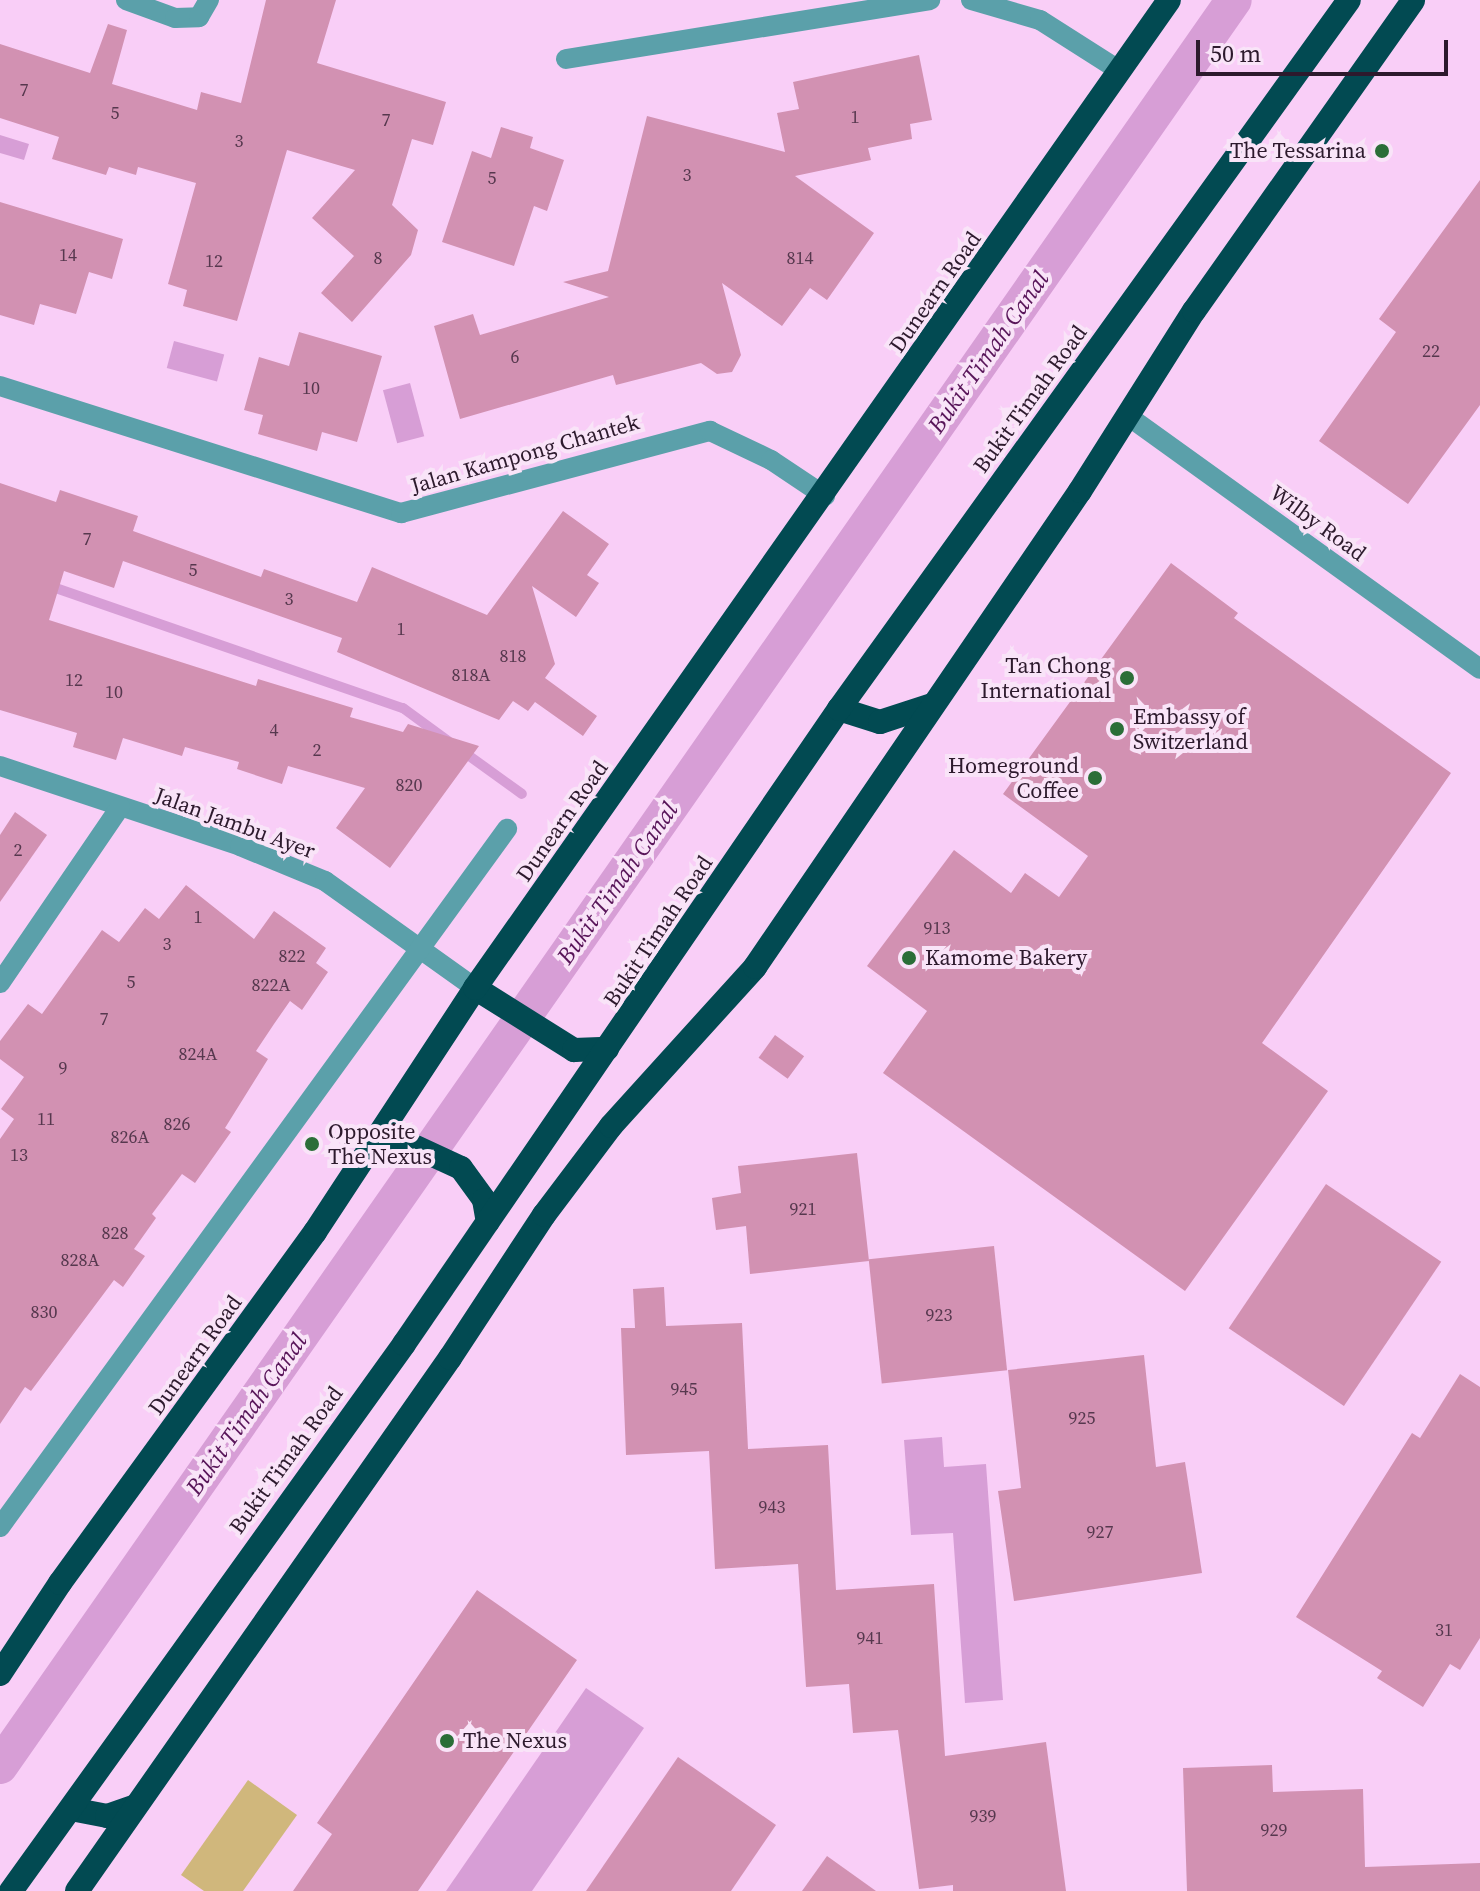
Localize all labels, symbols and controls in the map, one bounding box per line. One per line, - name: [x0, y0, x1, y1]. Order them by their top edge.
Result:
- scale bar: [1200, 24, 1452, 74]
- text: 50 m: [1210, 37, 1261, 70]
- house number: 7: [20, 79, 28, 101]
- house number: 5: [111, 102, 119, 124]
- house number: 1: [851, 106, 859, 128]
- house number: 7: [382, 109, 390, 131]
- house number: 3: [235, 130, 243, 152]
- place label: The Tessarina: [1230, 138, 1366, 164]
- marker: The Tessarina: [1373, 142, 1391, 160]
- house number: 3: [683, 164, 691, 186]
- house number: 5: [488, 167, 496, 189]
- street label: Dunearn Road: [884, 226, 986, 358]
- house number: 14: [59, 244, 77, 266]
- house number: 8: [374, 247, 382, 269]
- house number: 814: [787, 247, 813, 269]
- house number: 12: [205, 250, 223, 272]
- water label: Bukit Timah Canal: [921, 265, 1055, 439]
- street label: Bukit Timah Road: [968, 320, 1092, 478]
- house number: 22: [1422, 340, 1440, 362]
- house number: 6: [511, 346, 519, 368]
- house number: 10: [302, 377, 320, 399]
- street label: Jalan Kampong Chantek: [408, 409, 642, 499]
- street label: Wilby Road: [1265, 479, 1371, 567]
- house number: 7: [83, 528, 91, 550]
- house number: 5: [189, 559, 197, 581]
- house number: 3: [285, 588, 293, 610]
- house number: 1: [397, 618, 405, 640]
- house number: 818: [500, 645, 526, 667]
- place label: Tan Chong International: [981, 652, 1111, 704]
- house number: 818A: [452, 664, 490, 686]
- house number: 12: [65, 669, 83, 691]
- marker: Tan Chong International: [1118, 669, 1136, 687]
- house number: 10: [105, 681, 123, 703]
- place label: Embassy of Switzerland: [1133, 703, 1248, 754]
- house number: 4: [270, 719, 278, 741]
- marker: Embassy of Switzerland: [1108, 720, 1126, 738]
- house number: 2: [313, 739, 321, 761]
- place label: Homeground Coffee: [948, 752, 1079, 804]
- street label: Dunearn Road: [511, 755, 613, 887]
- marker: Homeground Coffee: [1086, 769, 1104, 787]
- house number: 820: [396, 774, 422, 796]
- street label: Jalan Jambu Ayer: [151, 782, 319, 864]
- water label: Bukit Timah Canal: [550, 796, 684, 970]
- house number: 2: [14, 839, 22, 861]
- street label: Bukit Timah Road: [598, 851, 718, 1011]
- house number: 1: [194, 906, 202, 928]
- house number: 913: [924, 917, 950, 939]
- house number: 3: [163, 933, 171, 955]
- house number: 822: [279, 945, 305, 967]
- place label: Kamome Bakery: [925, 945, 1087, 971]
- marker: Kamome Bakery: [900, 949, 918, 967]
- house number: 5: [127, 971, 135, 993]
- house number: 822A: [252, 974, 290, 996]
- house number: 7: [100, 1008, 108, 1030]
- house number: 824A: [179, 1043, 217, 1065]
- house number: 9: [59, 1057, 67, 1079]
- house number: 11: [37, 1108, 55, 1130]
- house number: 826: [164, 1113, 190, 1135]
- place label: Opposite The Nexus: [328, 1118, 432, 1170]
- house number: 826A: [111, 1126, 149, 1148]
- marker: Opposite The Nexus: [303, 1135, 321, 1153]
- house number: 13: [10, 1144, 28, 1166]
- house number: 921: [790, 1198, 816, 1220]
- house number: 828: [102, 1222, 128, 1244]
- house number: 828A: [61, 1249, 99, 1271]
- street label: Dunearn Road: [143, 1290, 247, 1420]
- house number: 830: [31, 1301, 57, 1323]
- house number: 923: [926, 1304, 952, 1326]
- water label: Bukit Timah Canal: [179, 1327, 313, 1501]
- house number: 945: [671, 1378, 697, 1400]
- street label: Bukit Timah Road: [224, 1381, 348, 1539]
- house number: 925: [1069, 1407, 1095, 1429]
- house number: 943: [759, 1496, 785, 1518]
- house number: 927: [1087, 1521, 1113, 1543]
- house number: 31: [1435, 1619, 1453, 1641]
- house number: 941: [857, 1627, 883, 1649]
- place label: The Nexus: [463, 1728, 567, 1754]
- marker: The Nexus: [438, 1732, 456, 1750]
- house number: 939: [970, 1805, 996, 1827]
- house number: 929: [1261, 1819, 1287, 1841]

